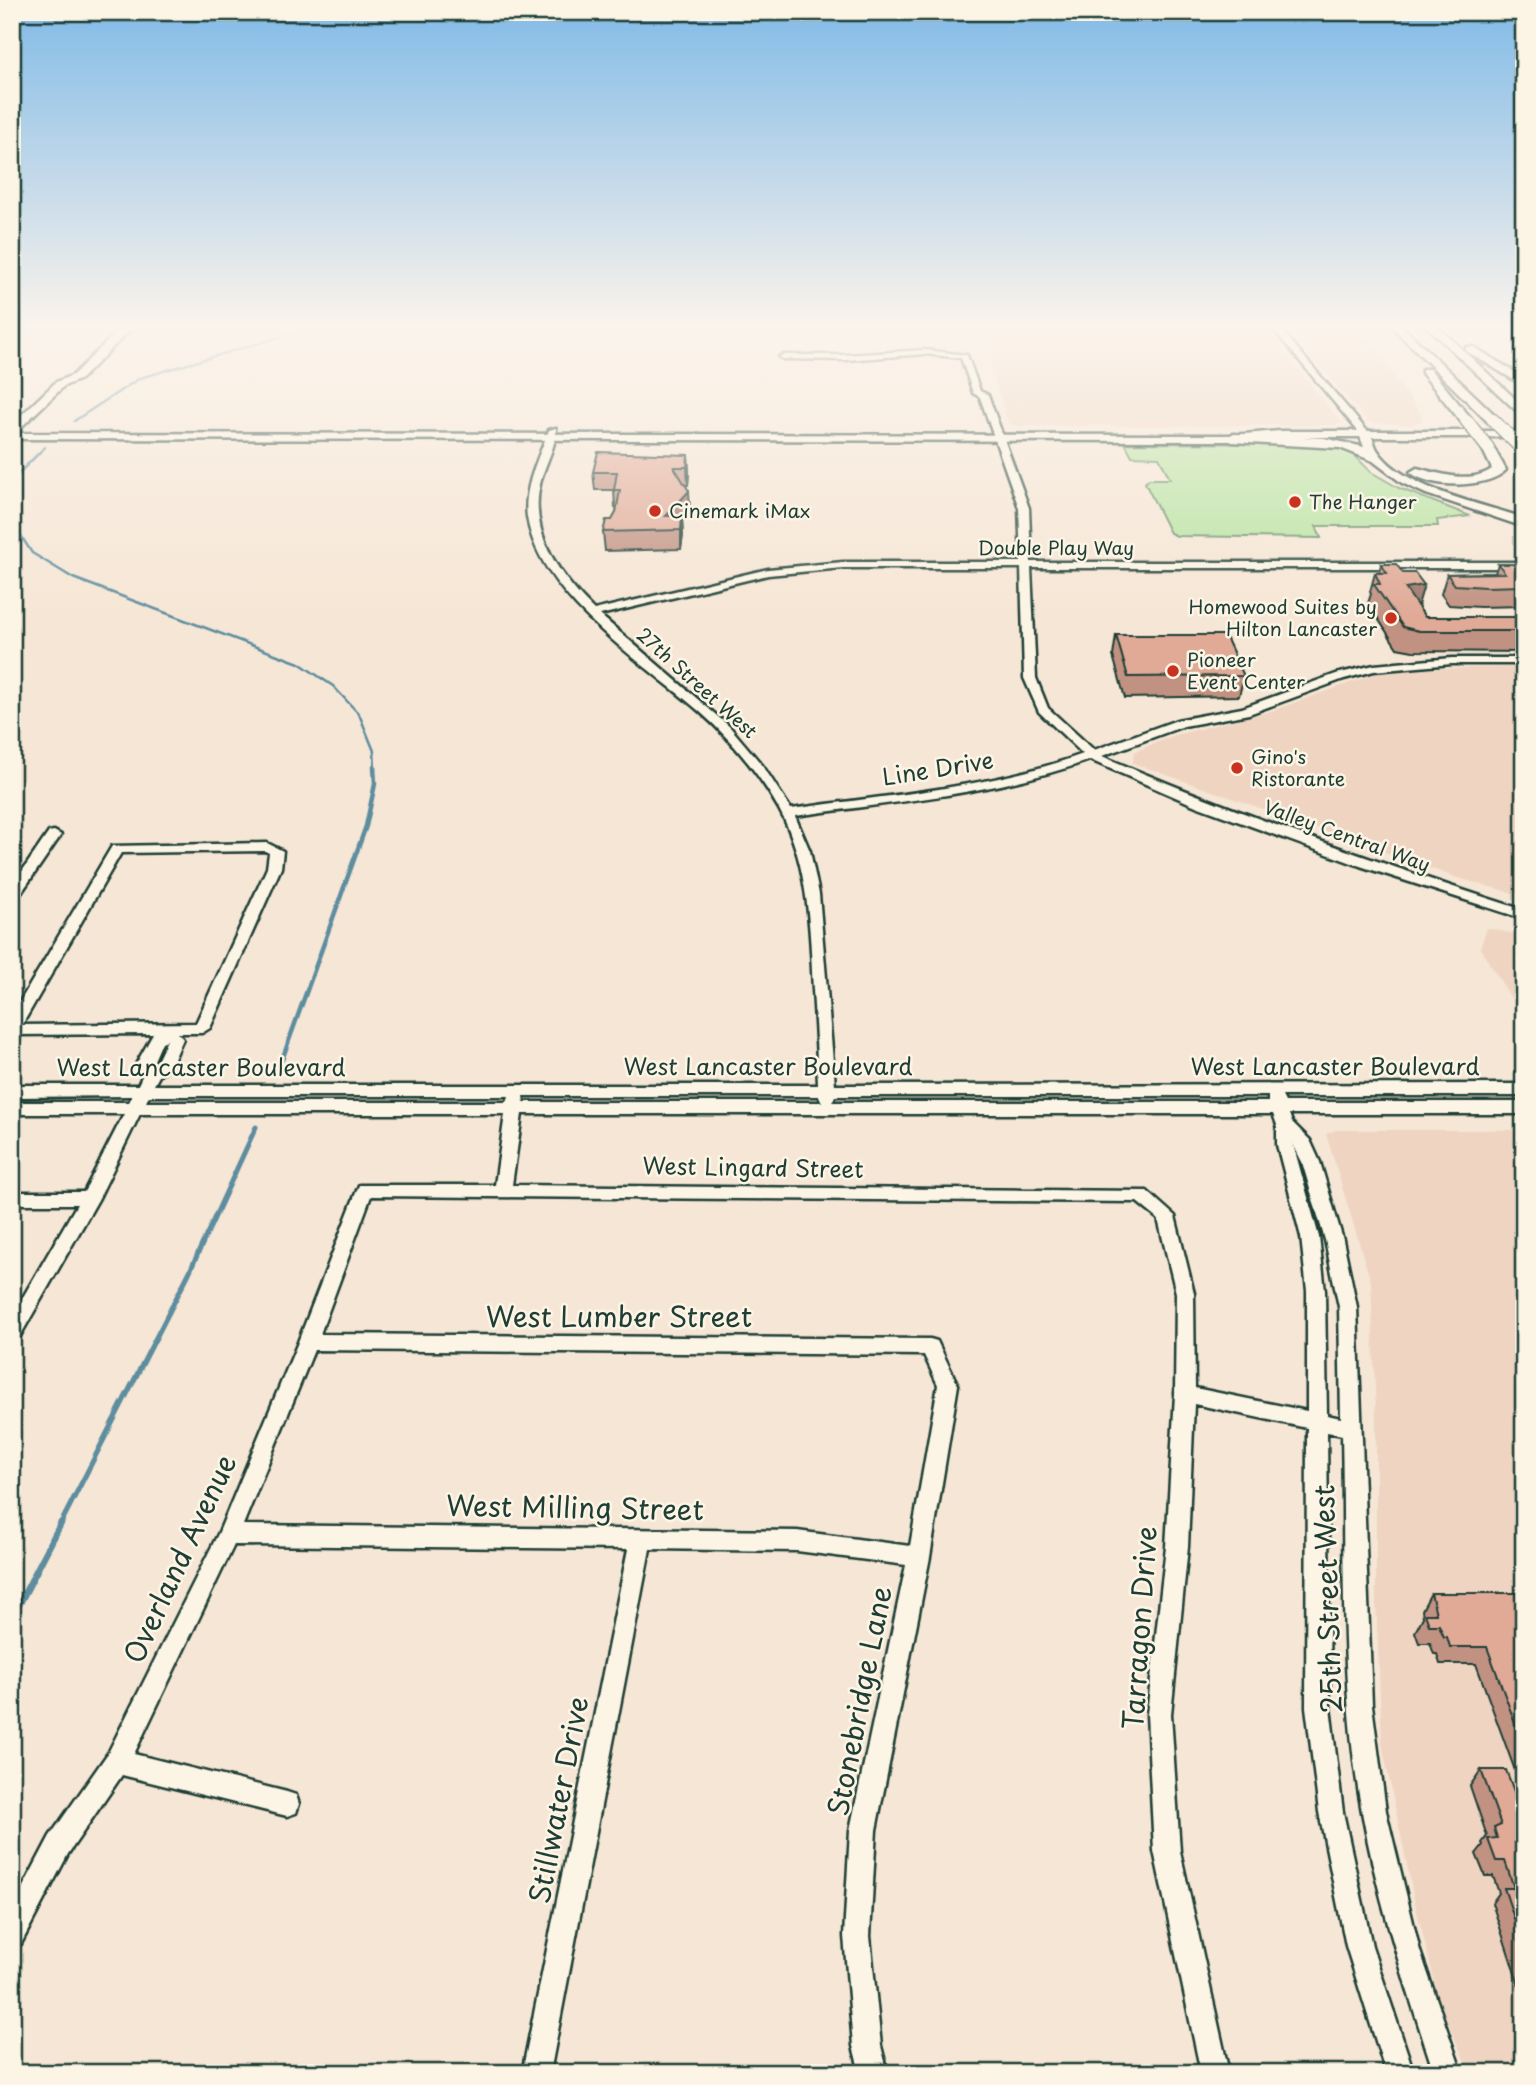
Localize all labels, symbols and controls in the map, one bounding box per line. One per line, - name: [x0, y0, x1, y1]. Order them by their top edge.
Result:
- place label: The Hanger: [1309, 487, 1417, 515]
- marker: The Hanger: [1287, 494, 1303, 510]
- place label: Cinemark iMax: [669, 496, 810, 524]
- marker: Cinemark iMax: [647, 503, 663, 519]
- street label: Double Play Way: [978, 533, 1134, 561]
- place label: Homewood Suites by Hilton Lancaster: [1189, 592, 1377, 642]
- marker: Homewood Suites by Hilton Lancaster: [1383, 610, 1399, 626]
- street label: 27th Street West: [631, 620, 765, 744]
- place label: Pioneer Event Center: [1187, 645, 1305, 695]
- marker: Pioneer Event Center: [1165, 663, 1181, 679]
- street label: Line Drive: [880, 741, 996, 794]
- place label: Gino's Ristorante: [1251, 742, 1345, 792]
- marker: Gino's Ristorante: [1229, 760, 1245, 776]
- street label: Valley Central Way: [1260, 792, 1435, 878]
- street label: West Lancaster Boulevard: [623, 1048, 913, 1083]
- street label: West Lancaster Boulevard: [1190, 1048, 1480, 1083]
- street label: West Lancaster Boulevard: [56, 1049, 346, 1084]
- street label: West Lingard Street: [642, 1147, 864, 1186]
- street label: West Lumber Street: [486, 1294, 752, 1337]
- street label: Overland Avenue: [111, 1447, 246, 1670]
- street label: West Milling Street: [446, 1483, 704, 1530]
- street label: 25th Street West: [1301, 1484, 1352, 1714]
- street label: Tarragon Drive: [1110, 1525, 1167, 1731]
- street label: Stonebridge Lane: [815, 1582, 902, 1820]
- street label: Stillwater Drive: [516, 1693, 599, 1907]

